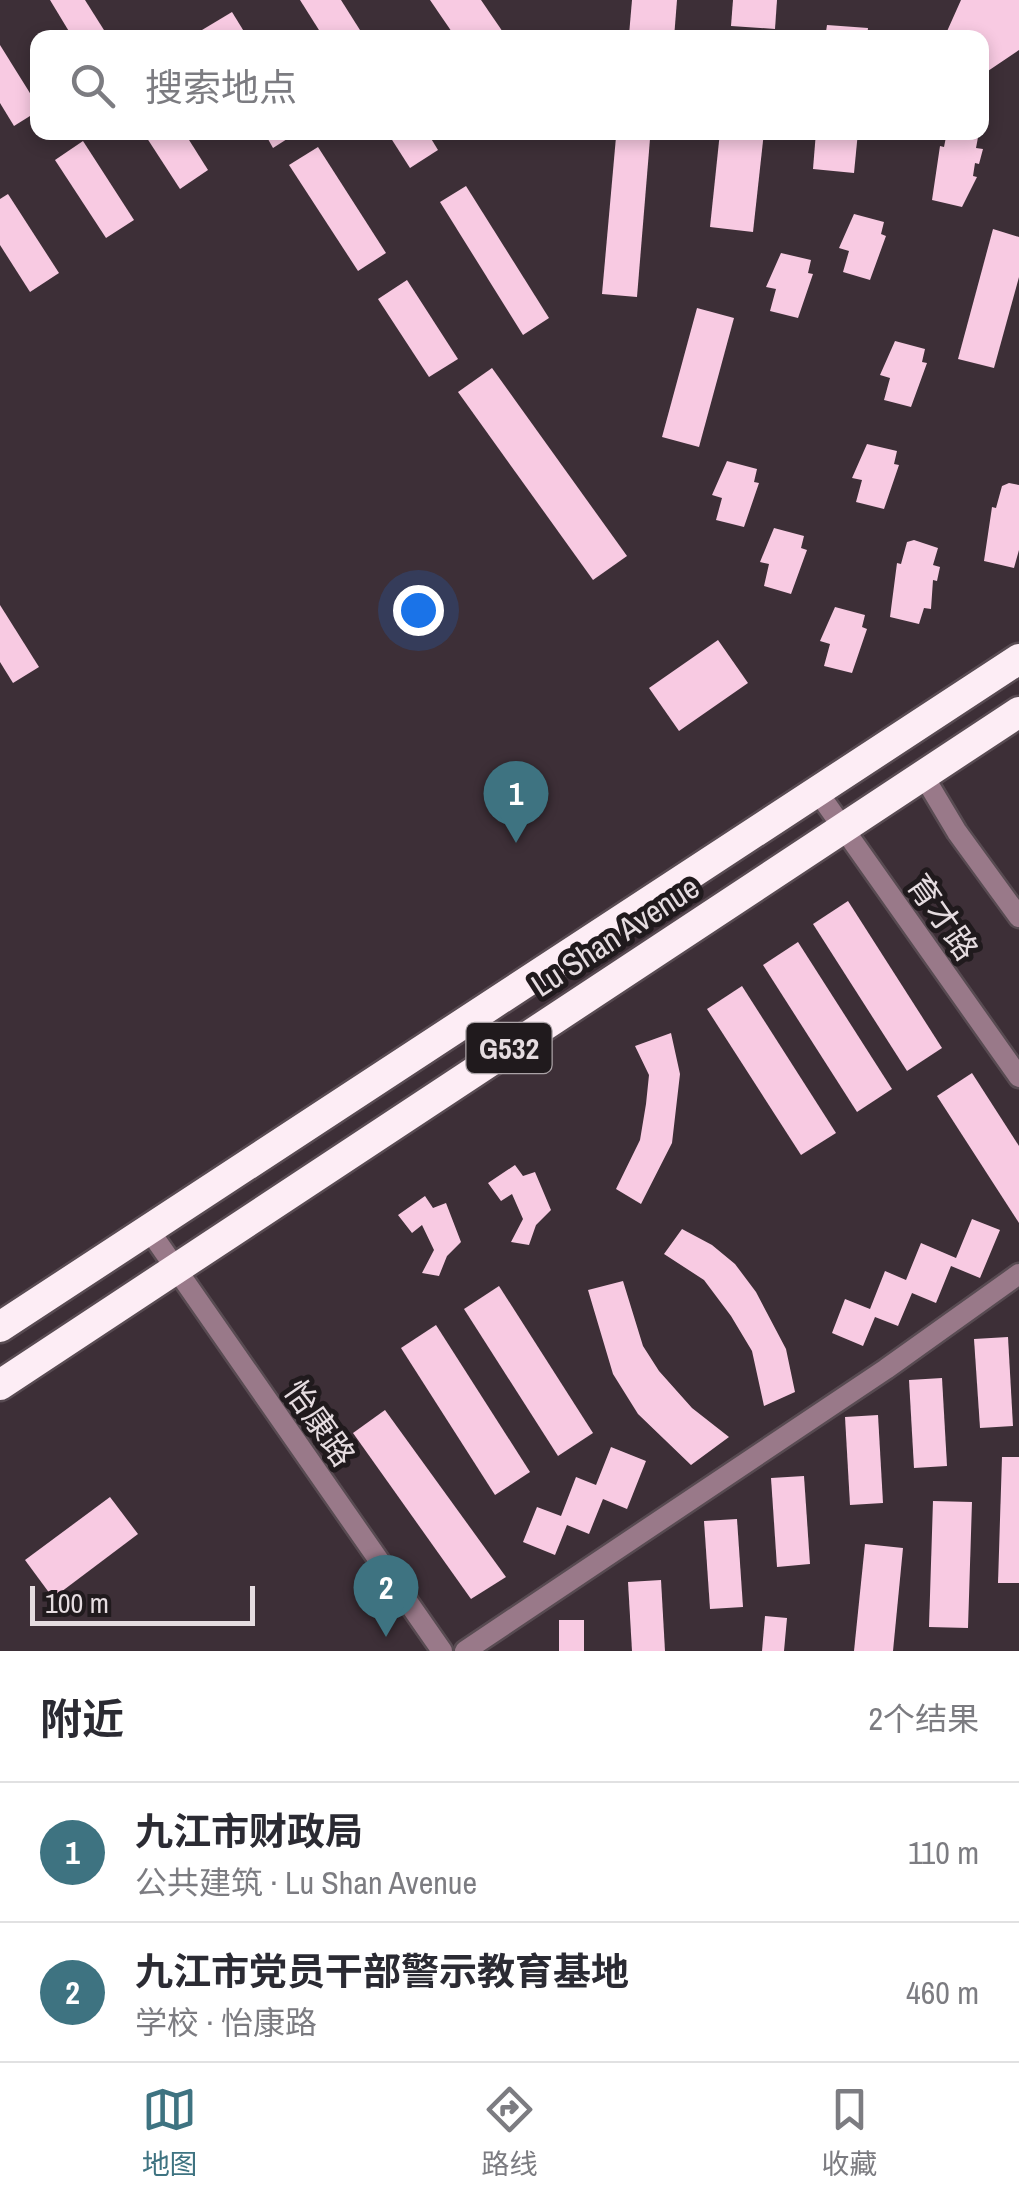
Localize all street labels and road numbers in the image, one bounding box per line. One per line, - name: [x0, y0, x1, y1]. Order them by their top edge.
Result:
- street label: 育才路: [898, 865, 988, 969]
- street label: Lu Shan Avenue: [523, 866, 707, 1006]
- road number: G532: [466, 1023, 552, 1073]
- street label: 怡康路: [275, 1371, 365, 1475]

